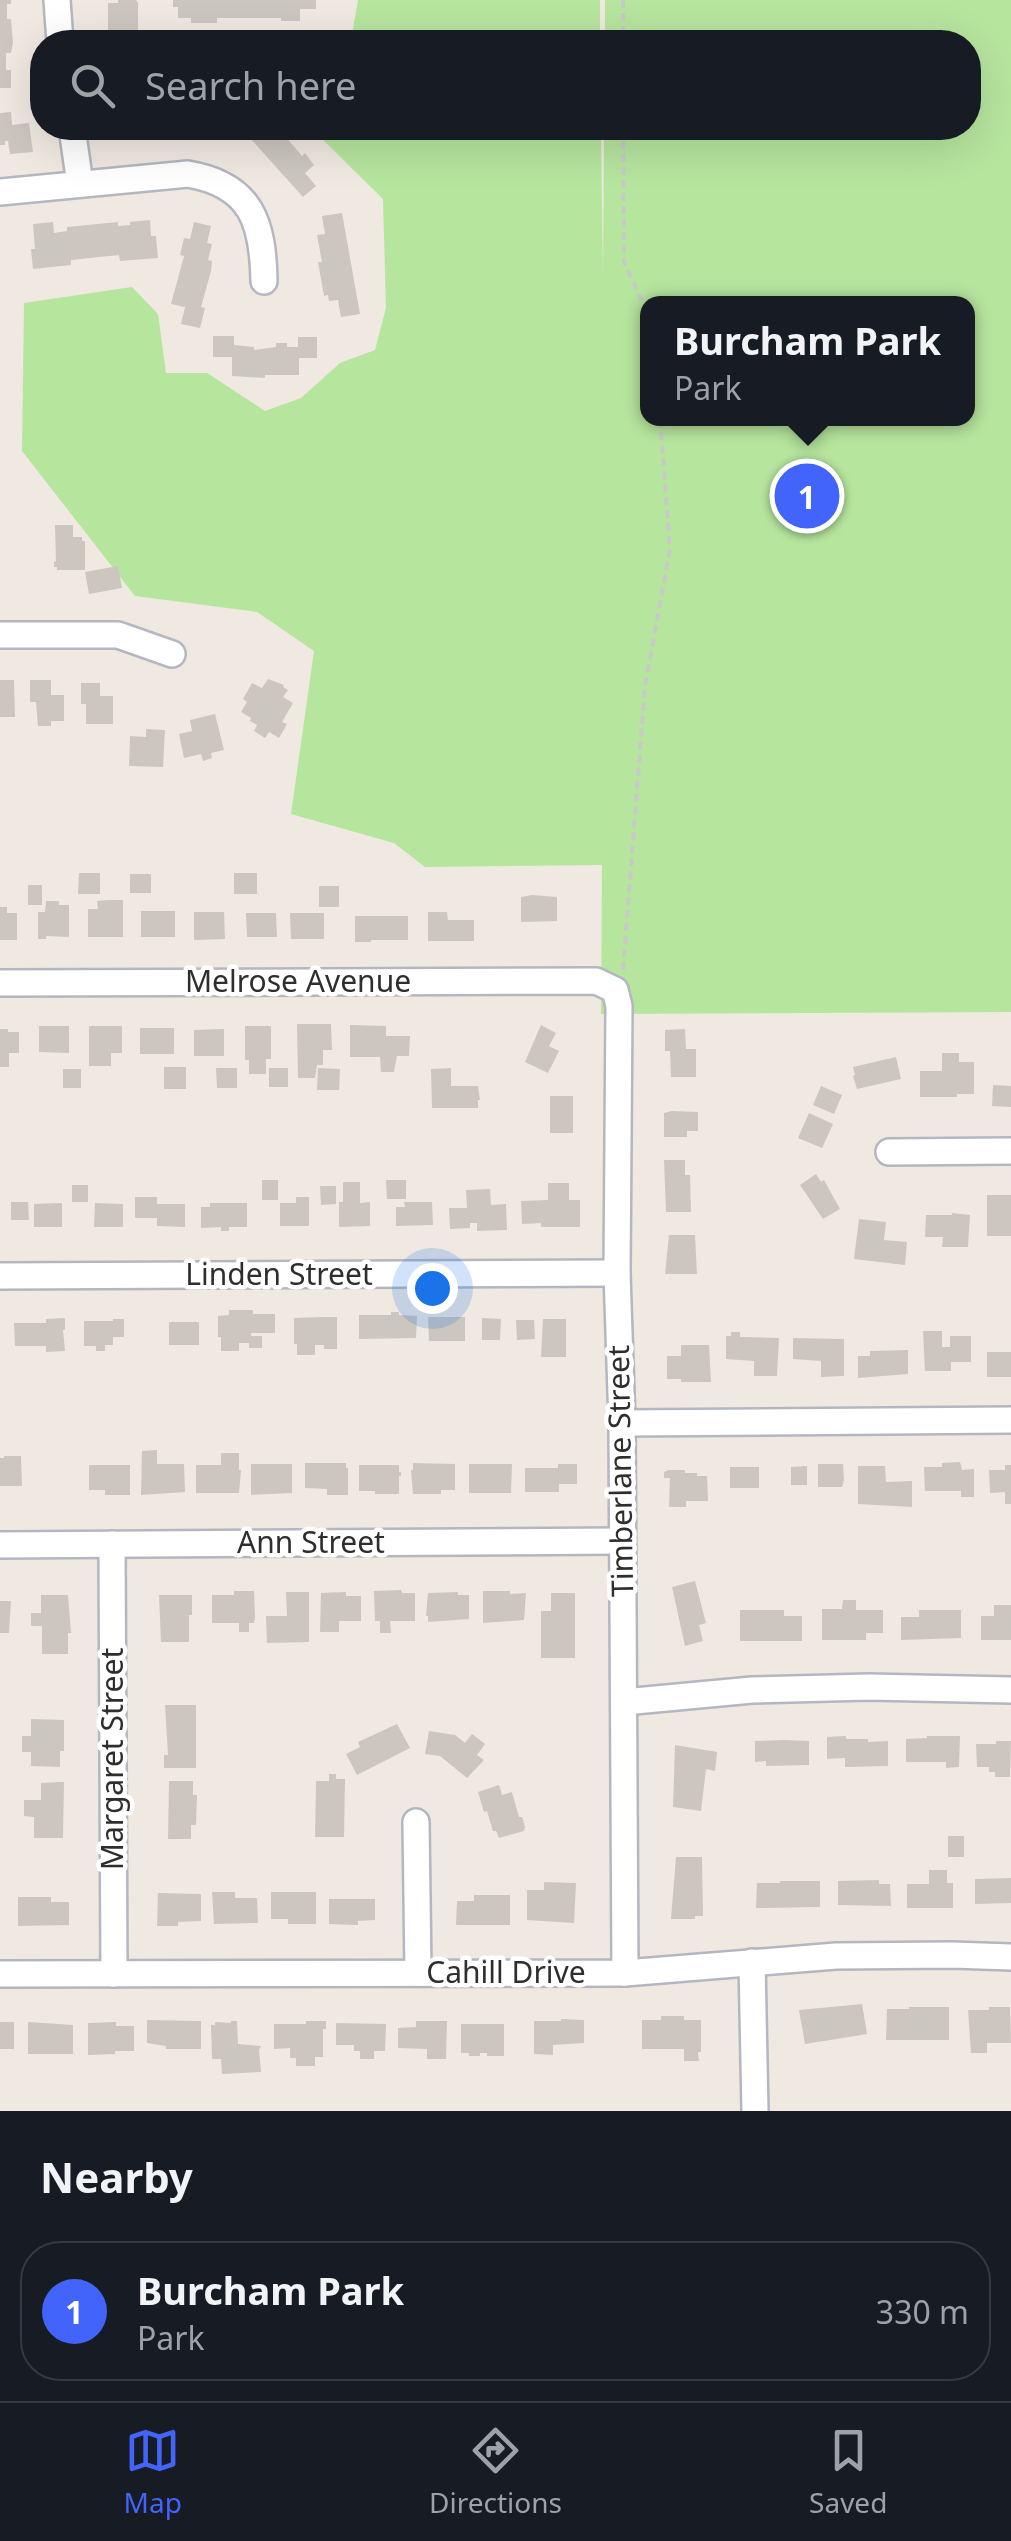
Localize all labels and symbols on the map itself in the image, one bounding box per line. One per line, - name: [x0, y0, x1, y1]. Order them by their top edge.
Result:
- pin: 1: [774, 458, 840, 534]
- street label: Melrose Avenue: [185, 960, 411, 1001]
- street label: Linden Street: [185, 1253, 373, 1294]
- your location: [407, 1263, 458, 1314]
- street label: Timberlane Street: [597, 1345, 642, 1597]
- street label: Ann Street: [237, 1521, 385, 1562]
- street label: Margaret Street: [91, 1648, 132, 1870]
- street label: Cahill Drive: [426, 1951, 586, 1992]

